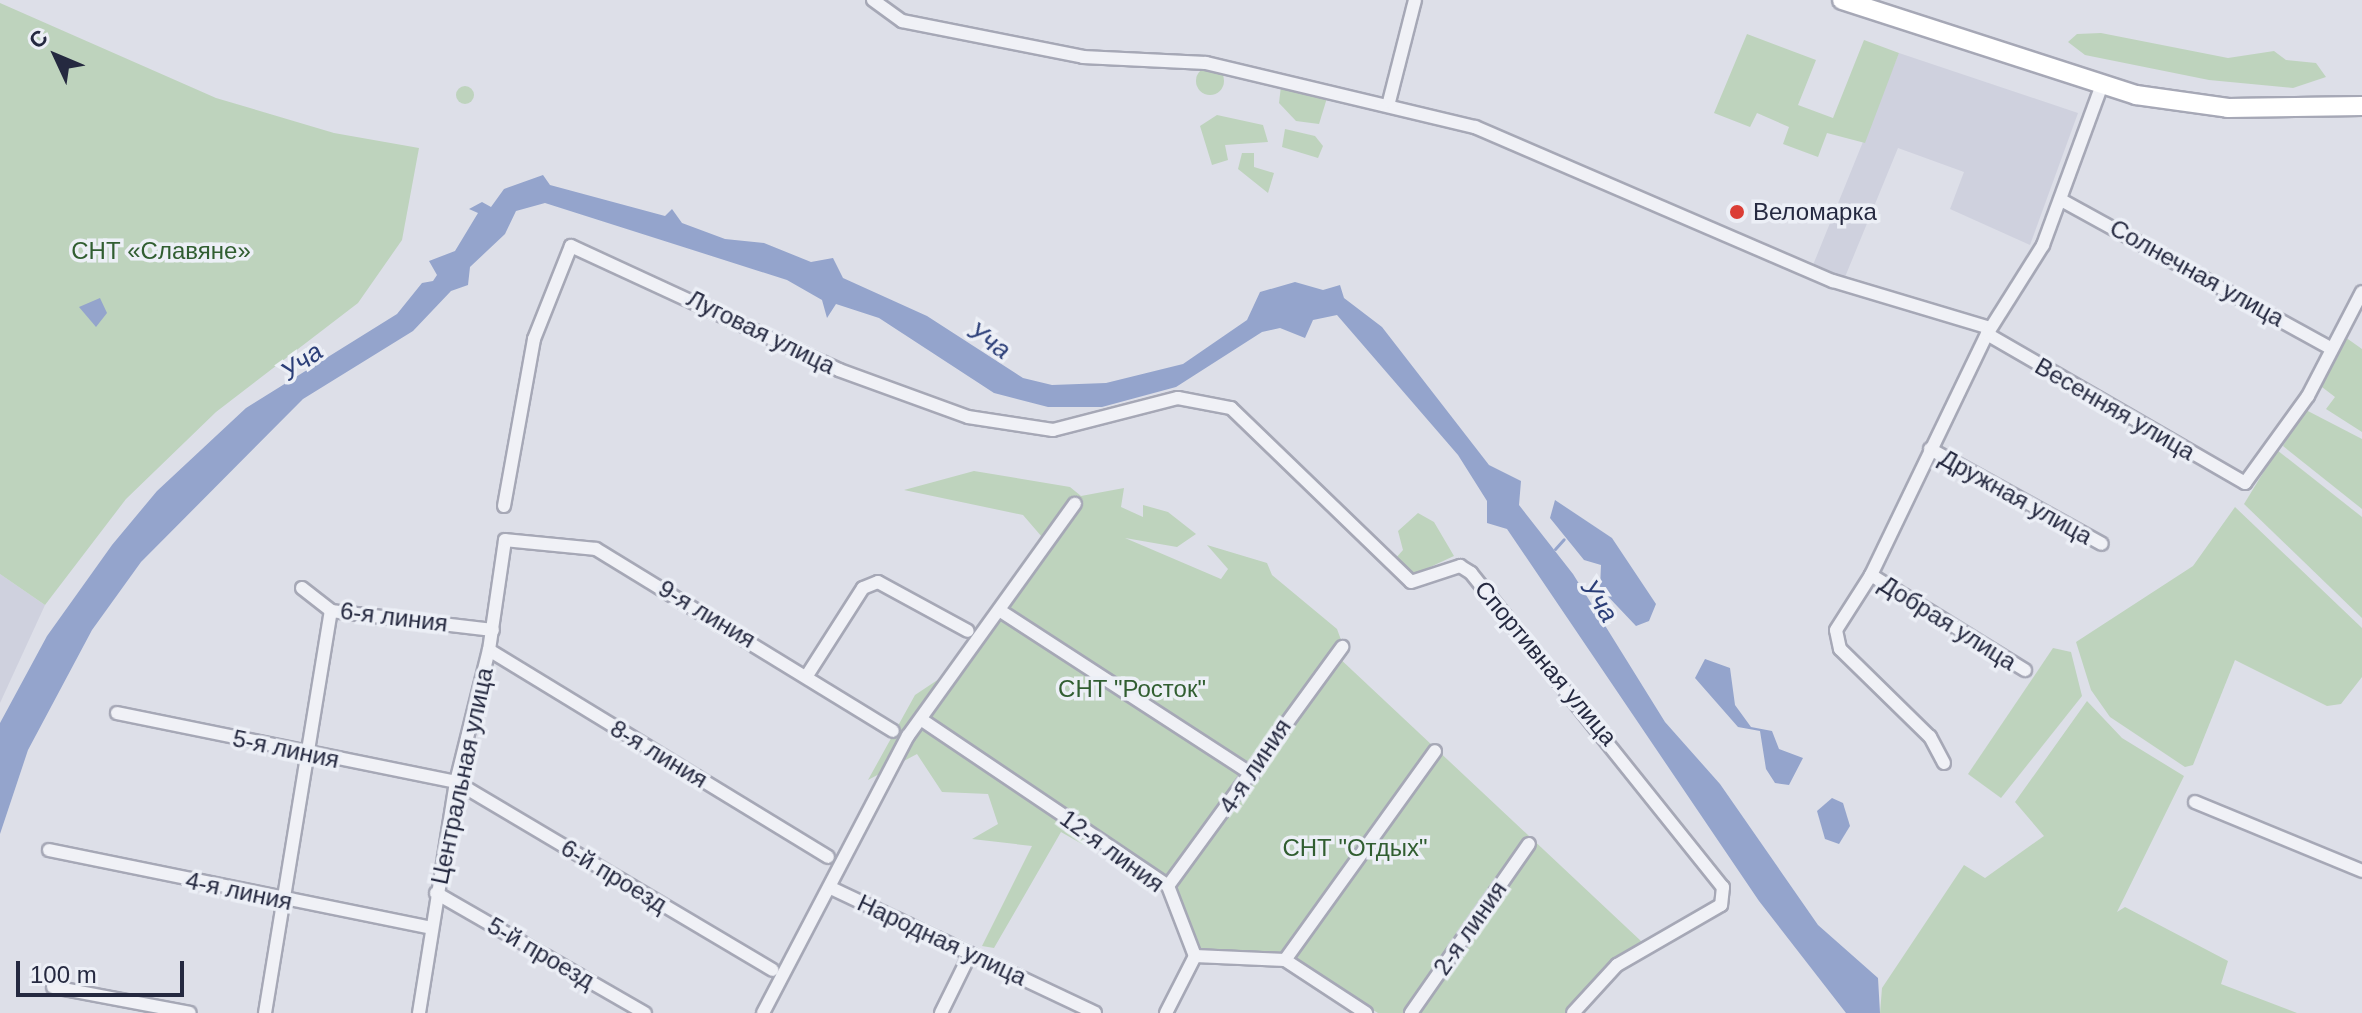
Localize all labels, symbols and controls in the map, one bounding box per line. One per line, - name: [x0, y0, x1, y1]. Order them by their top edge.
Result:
- north arrow: [16, 16, 96, 96]
- text: С: [24, 25, 53, 53]
- place label: Веломарка: [1753, 198, 1877, 226]
- marker: Веломарка: [1728, 203, 1746, 221]
- street label: Солнечная улица: [2105, 213, 2289, 333]
- park label: СНТ «Славяне»: [71, 237, 251, 265]
- street label: Луговая улица: [682, 284, 840, 380]
- water label: Уча: [962, 316, 1016, 366]
- water label: Уча: [275, 336, 329, 388]
- street label: Весенняя улица: [2030, 352, 2200, 466]
- street label: Дружная улица: [1935, 443, 2097, 551]
- street label: Добрая улица: [1874, 569, 2022, 677]
- street label: 9-я линия: [653, 574, 761, 654]
- water label: Уча: [1574, 574, 1624, 628]
- street label: Спортивная улица: [1469, 575, 1623, 751]
- street label: 6-я линия: [339, 596, 449, 638]
- street label: Центральная улица: [425, 665, 499, 887]
- park label: СНТ "Росток": [1058, 675, 1206, 703]
- street label: 4-я линия: [1213, 713, 1297, 819]
- street label: 8-я линия: [605, 714, 713, 794]
- street label: 5-я линия: [230, 724, 342, 774]
- street label: 12-я линия: [1054, 804, 1170, 898]
- street label: 6-й проезд: [556, 833, 672, 919]
- park label: СНТ "Отдых": [1282, 834, 1428, 862]
- street label: 4-я линия: [183, 866, 295, 916]
- street label: 2-я линия: [1427, 875, 1513, 981]
- street label: Народная улица: [853, 888, 1031, 992]
- street label: 5-й проезд: [483, 911, 599, 995]
- scale bar: [20, 945, 188, 995]
- text: 100 m: [30, 961, 97, 988]

